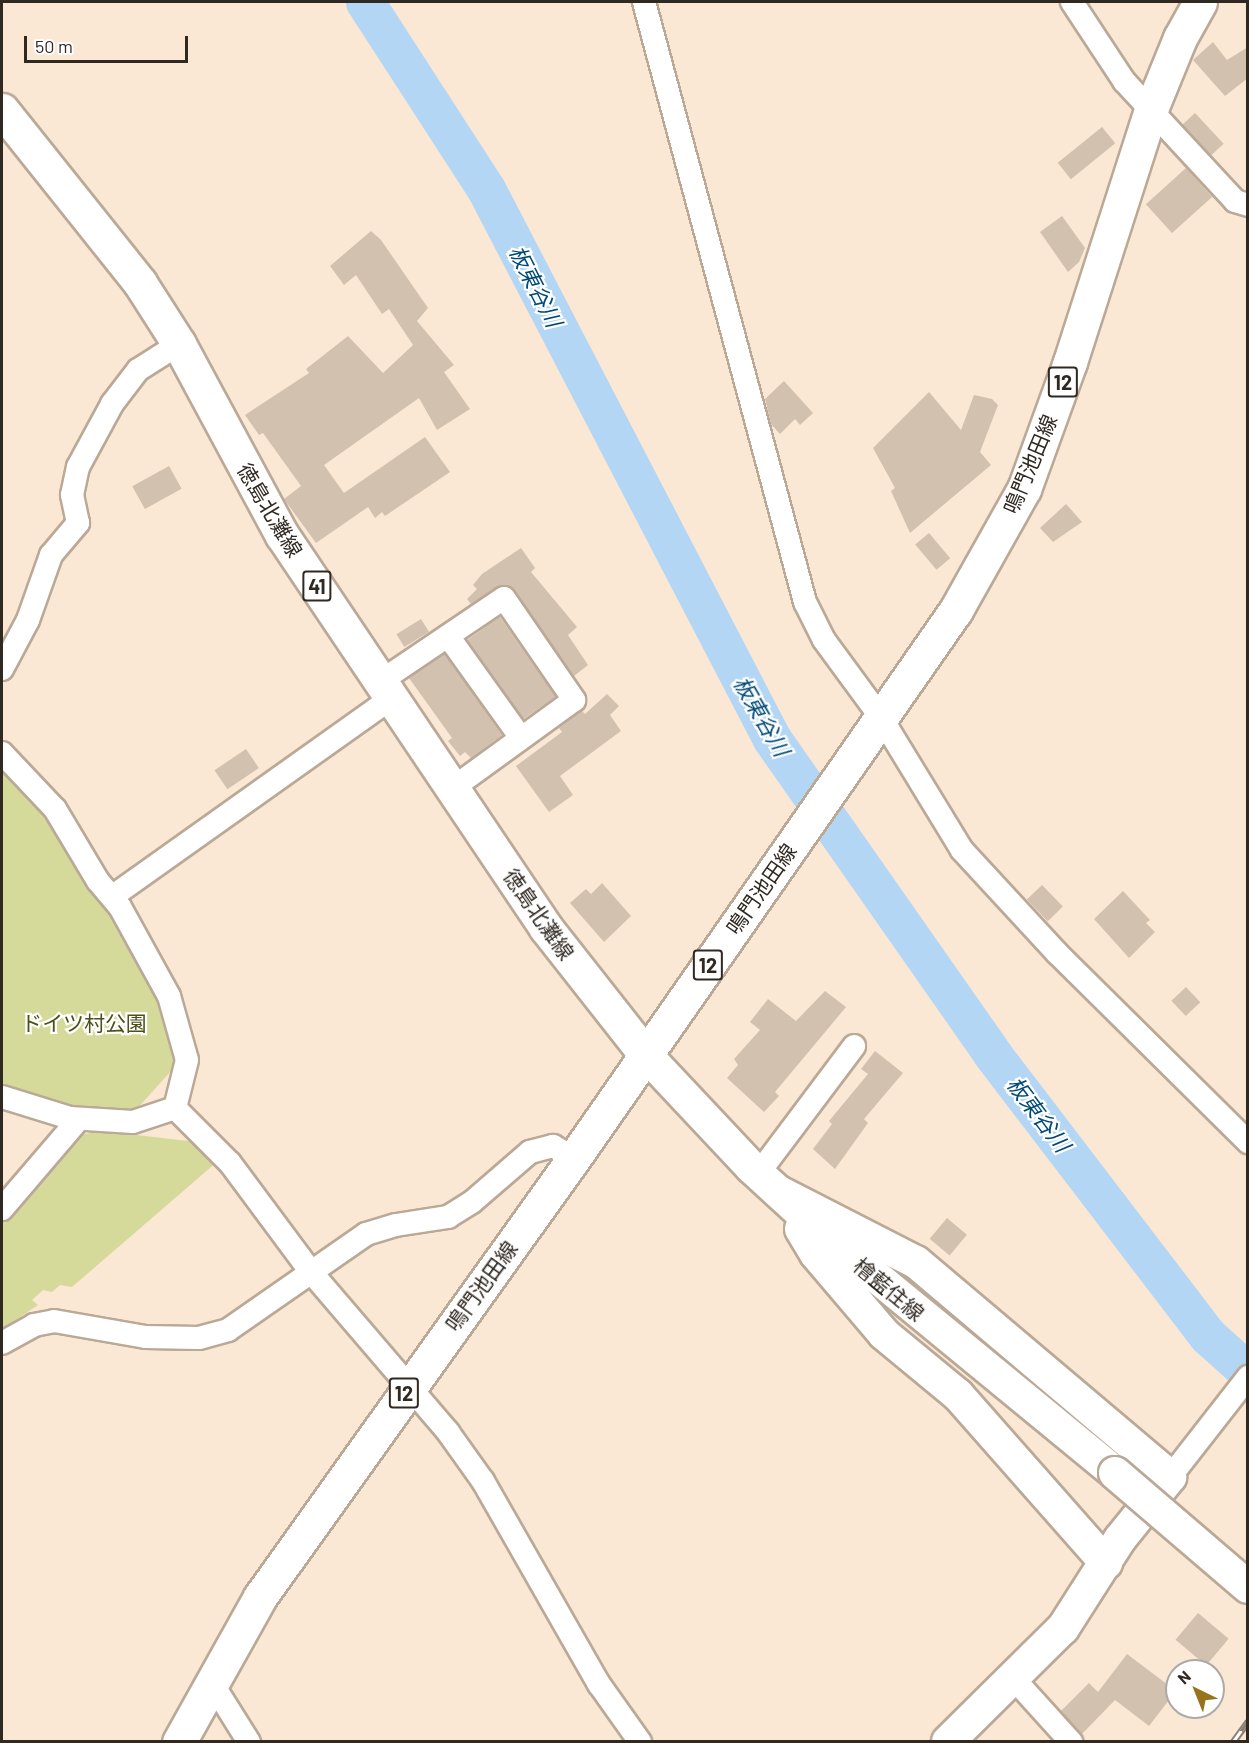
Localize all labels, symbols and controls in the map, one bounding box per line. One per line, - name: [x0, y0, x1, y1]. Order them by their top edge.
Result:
- scale bar: [27, 24, 190, 62]
- text: 50 m: [35, 35, 73, 57]
- water label: 板東谷川: [504, 241, 568, 331]
- road number: 12: [1046, 365, 1080, 399]
- street label: 鳴門池田線: [998, 411, 1062, 517]
- street label: 徳島北灘線: [232, 459, 308, 561]
- road number: 41: [302, 569, 332, 603]
- water label: 板東谷川: [729, 671, 795, 761]
- street label: 鳴門池田線: [721, 839, 801, 939]
- street label: 徳島北灘線: [499, 864, 579, 964]
- road number: 12: [692, 948, 724, 982]
- park label: ドイツ村公園: [21, 1010, 147, 1036]
- water label: 板東谷川: [1002, 1071, 1076, 1157]
- street label: 鳴門池田線: [440, 1236, 522, 1336]
- street label: 檜藍住線: [849, 1252, 929, 1326]
- road number: 12: [388, 1376, 420, 1410]
- north arrow: [1165, 1659, 1225, 1719]
- text: N: [1173, 1666, 1194, 1688]

